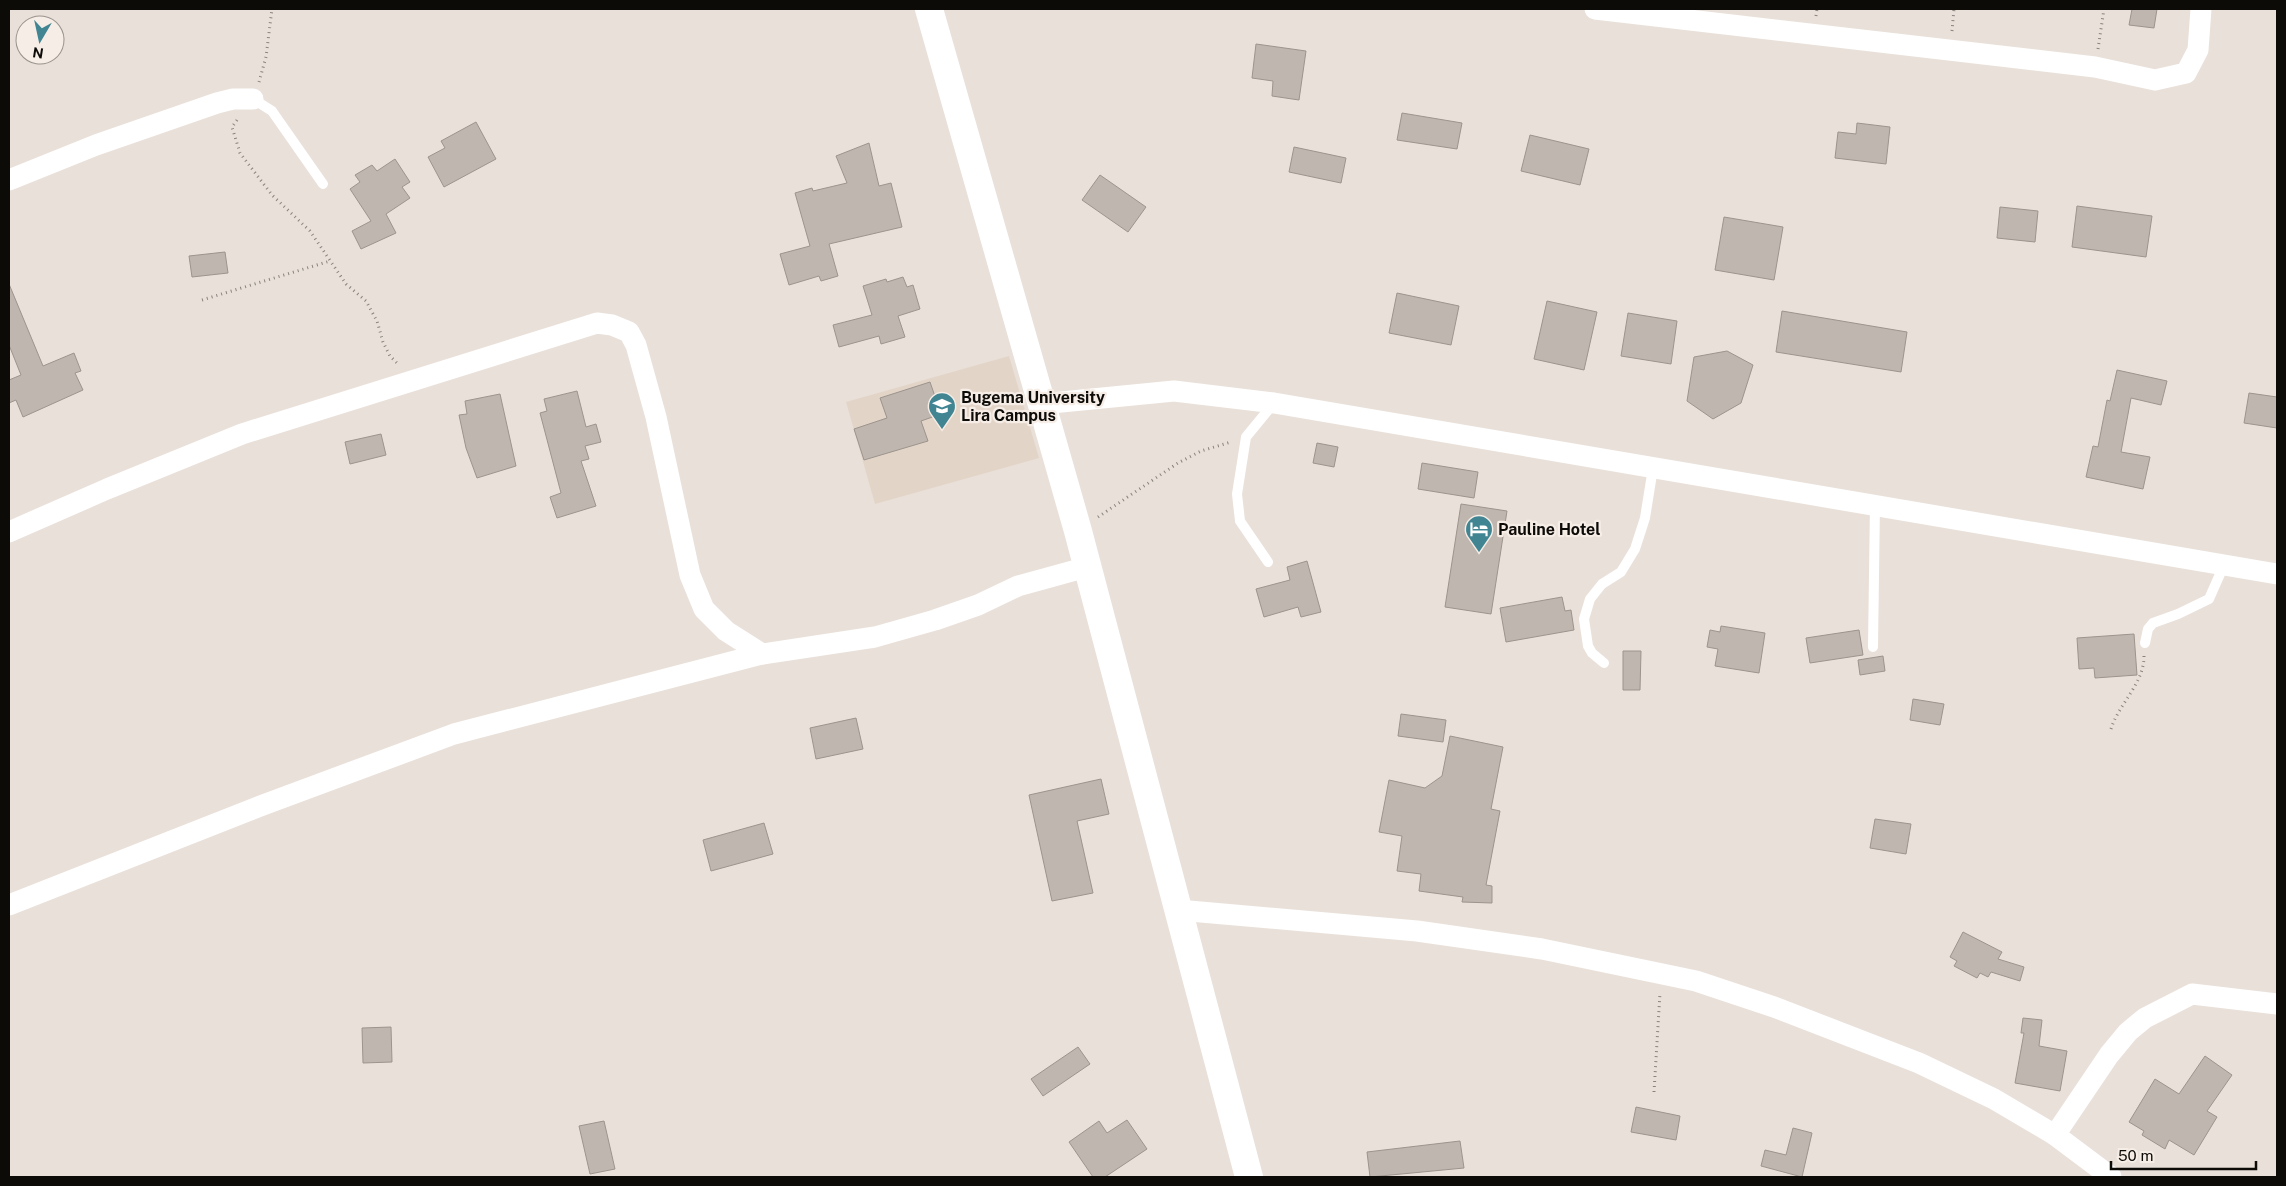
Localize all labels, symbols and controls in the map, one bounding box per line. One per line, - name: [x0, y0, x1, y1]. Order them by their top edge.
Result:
- north arrow: [15, 15, 65, 65]
- text: N: [31, 44, 45, 62]
- place label: Bugema University Lira Campus: [961, 388, 1105, 425]
- school or university icon: Bugema University Lira Campus: [927, 391, 957, 430]
- hotel icon: Pauline Hotel: [1464, 514, 1494, 553]
- place label: Pauline Hotel: [1498, 520, 1601, 539]
- scale bar: [2111, 1138, 2256, 1170]
- text: 50 m: [2118, 1147, 2153, 1164]

